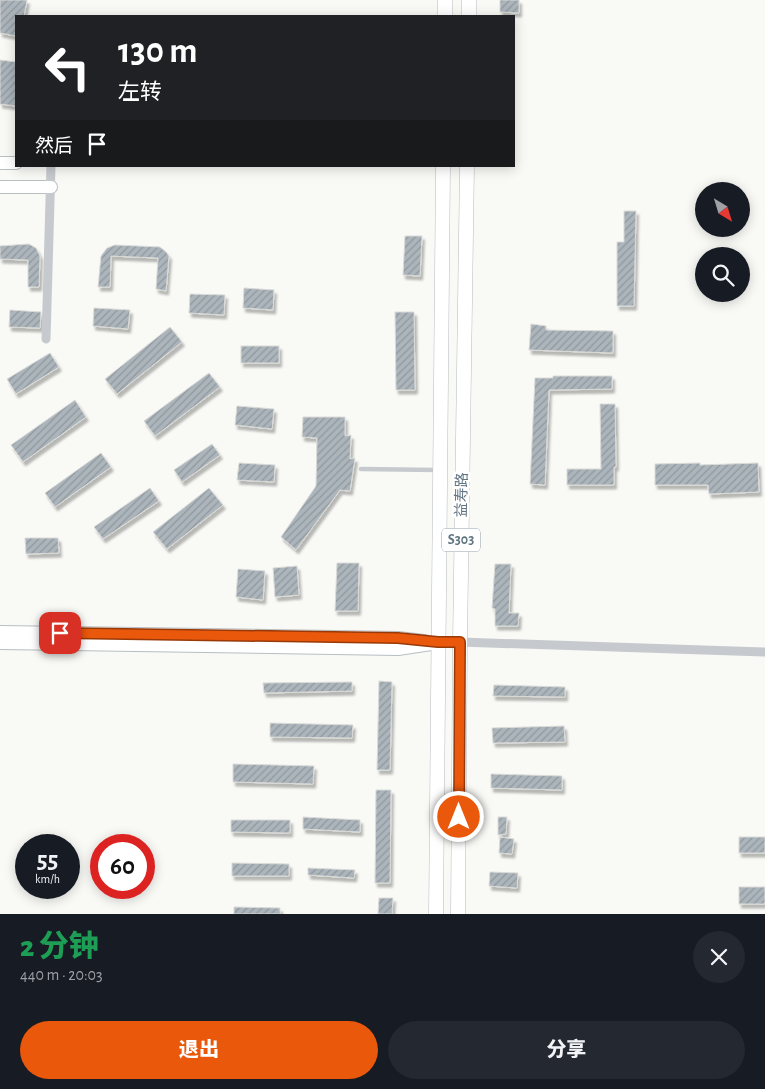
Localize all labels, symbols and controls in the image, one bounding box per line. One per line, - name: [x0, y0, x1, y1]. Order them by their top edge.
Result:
- text: 130 m: [118, 34, 197, 69]
- icon: left: [35, 35, 100, 100]
- text: 左转: [118, 81, 162, 103]
- icon: arrive: [83, 130, 111, 158]
- text: 然后: [35, 137, 73, 156]
- north arrow: [695, 182, 750, 238]
- map controls: [695, 182, 750, 302]
- button: search: [695, 247, 750, 302]
- street label: 益寿路: [453, 472, 470, 518]
- road number: S303: [442, 528, 480, 552]
- pin: [39, 612, 81, 654]
- icon: arrive: [46, 619, 74, 647]
- position arrow: [432, 790, 484, 842]
- speed limit sign: 60: [90, 834, 155, 899]
- text: 55: [37, 848, 58, 873]
- text: km/h: [35, 873, 60, 885]
- button: close: [693, 931, 745, 983]
- text: 2 分钟: [20, 932, 99, 962]
- text: 440 m · 20:03: [20, 967, 103, 983]
- button: 退出: [20, 1021, 378, 1079]
- button: 分享: [388, 1021, 745, 1079]

